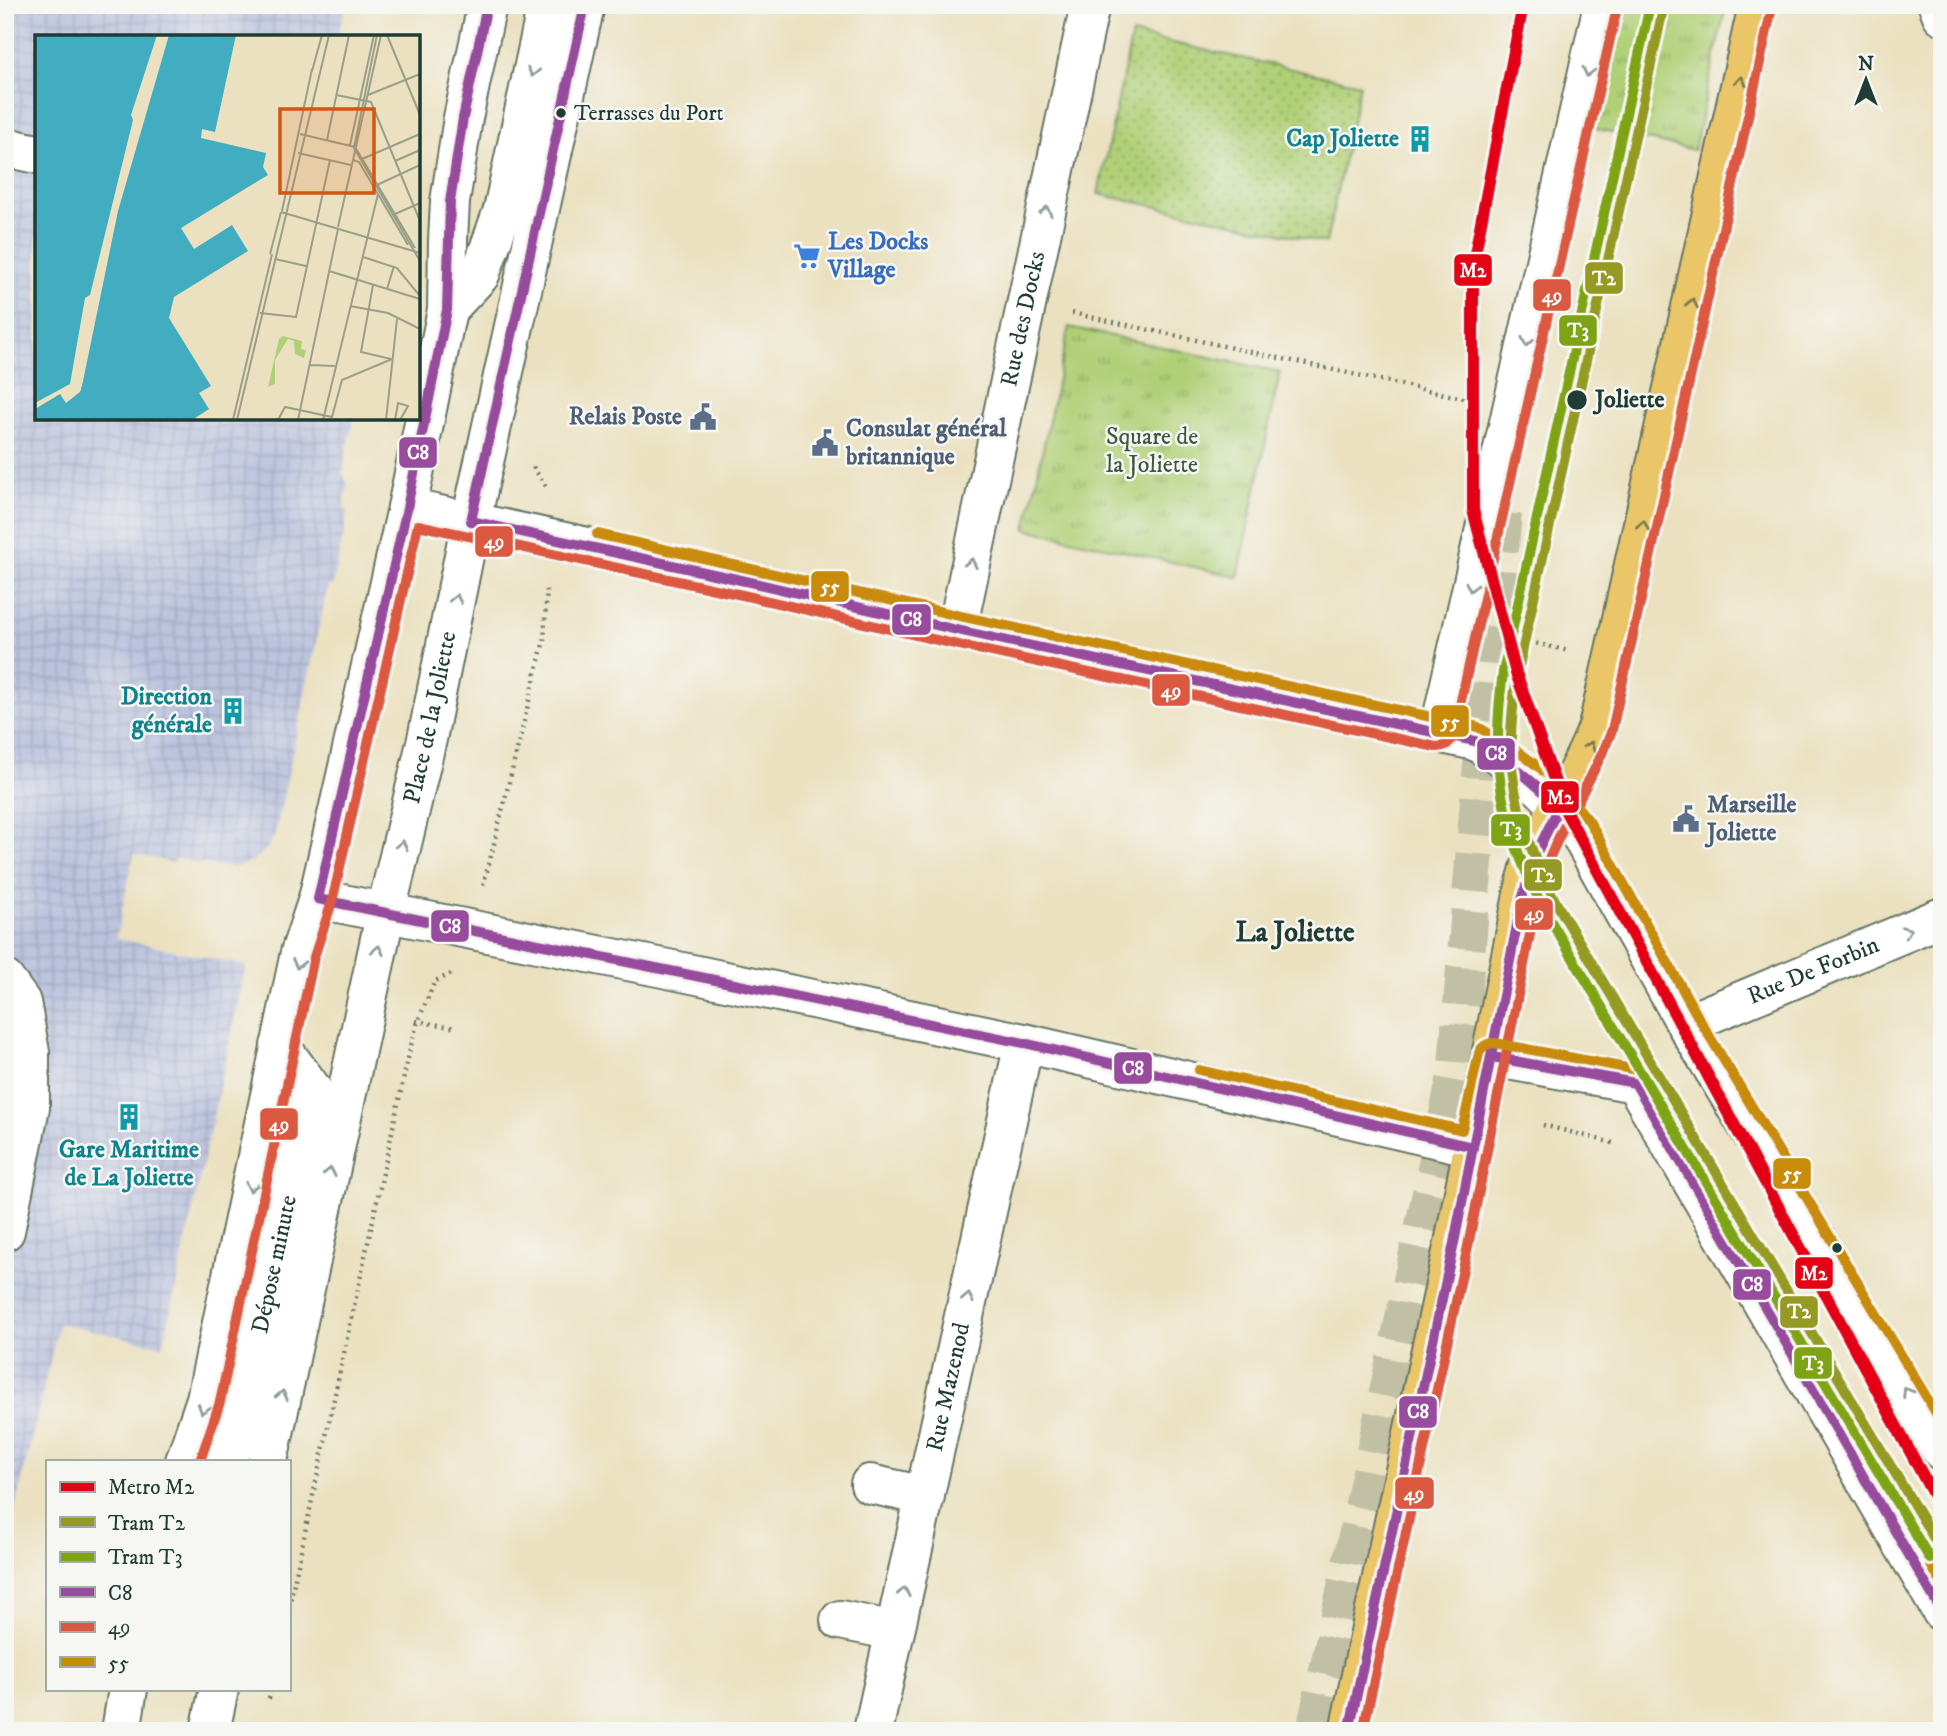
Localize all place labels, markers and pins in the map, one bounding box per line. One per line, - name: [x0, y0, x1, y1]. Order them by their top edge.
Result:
- place label: Terrasses du Port: [574, 100, 724, 127]
- marker: Terrasses du Port: [554, 106, 568, 120]
- place label: Cap Joliette: [1286, 124, 1399, 154]
- building icon: Cap Joliette: [1405, 124, 1435, 154]
- place label: Les Docks Village: [827, 227, 928, 285]
- supermarket icon: Les Docks Village: [792, 241, 822, 271]
- place label: Joliette: [1592, 385, 1664, 415]
- marker: Joliette: [1565, 388, 1589, 412]
- place label: Relais Poste: [569, 402, 682, 432]
- public building icon: Relais Poste: [688, 402, 718, 432]
- place label: Consulat général britannique: [845, 414, 1007, 472]
- public building icon: Consulat général britannique: [810, 428, 840, 458]
- place label: Direction générale: [121, 682, 212, 740]
- building icon: Direction générale: [218, 696, 248, 726]
- place label: Marseille Joliette: [1704, 790, 1797, 848]
- public building icon: Marseille Joliette: [1671, 804, 1701, 834]
- building icon: Gare Maritime de La Joliette: [114, 1102, 144, 1132]
- place label: Gare Maritime de La Joliette: [59, 1135, 199, 1193]
- unlabelled marker: [1830, 1241, 1844, 1255]

